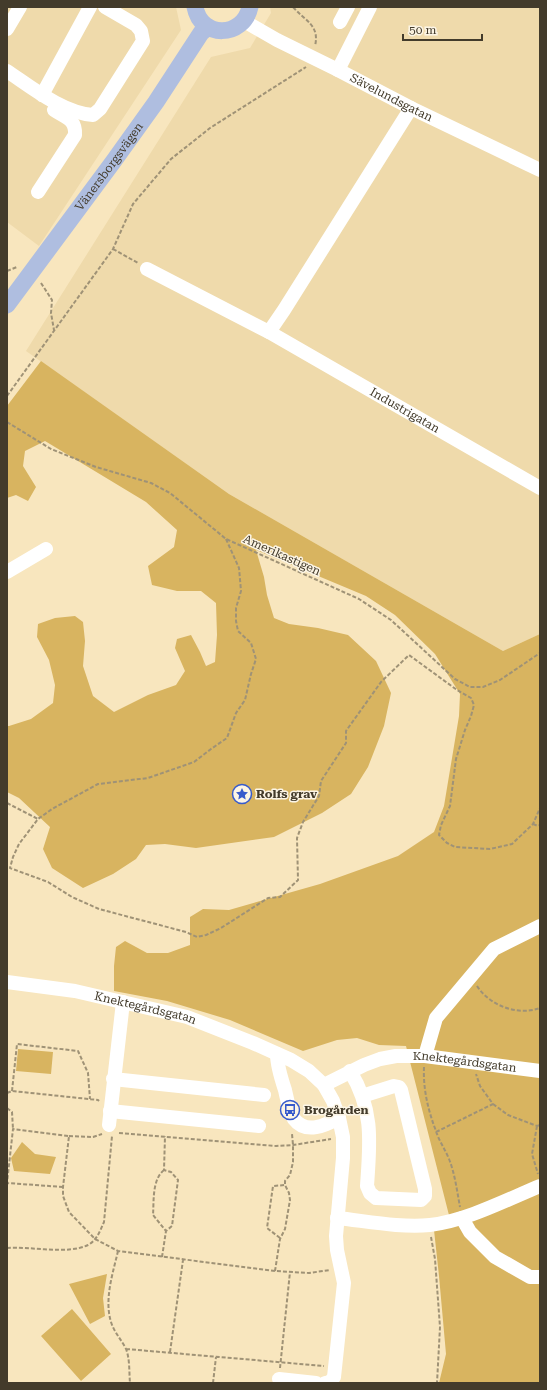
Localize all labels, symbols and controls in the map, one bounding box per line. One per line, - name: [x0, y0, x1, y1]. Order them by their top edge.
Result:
- scale bar: [403, 16, 482, 42]
- text: 50 m: [409, 23, 436, 37]
- street label: Sävelundsgatan: [348, 70, 435, 124]
- street label: Vänersborgsvägen: [72, 120, 146, 214]
- street label: Industrigatan: [367, 385, 442, 436]
- street label: Amerikastigen: [241, 532, 323, 578]
- place icon: Rolfs grav: [231, 783, 253, 805]
- place label: Rolfs grav: [256, 787, 318, 801]
- street label: Knektegårdsgatan: [93, 989, 199, 1027]
- street label: Knektegårdsgatan: [413, 1049, 518, 1075]
- bus stop icon: Brogården: [279, 1099, 301, 1121]
- place label: Brogården: [304, 1103, 369, 1117]

